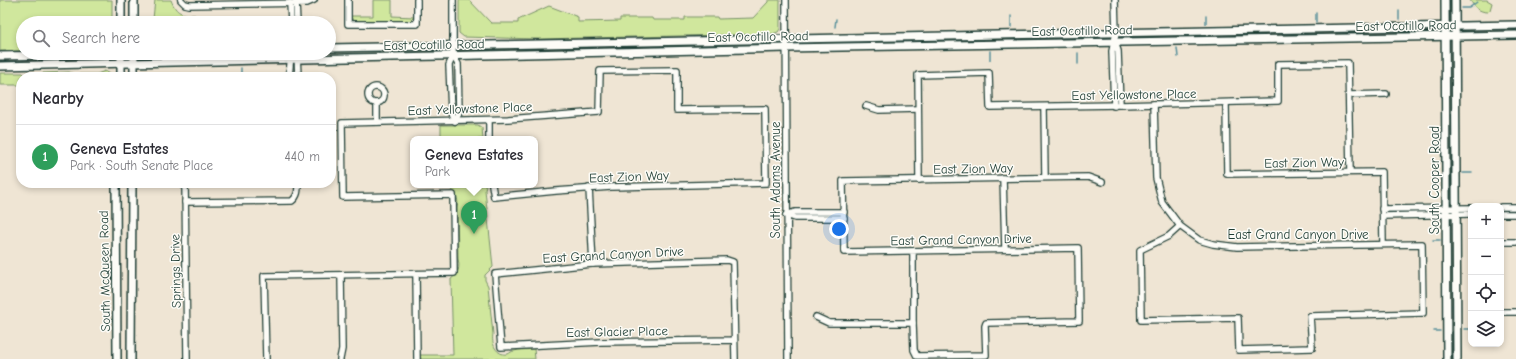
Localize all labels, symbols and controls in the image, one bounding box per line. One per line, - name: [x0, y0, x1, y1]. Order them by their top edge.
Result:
- search box: [16, 16, 336, 60]
- street label: East Ocotillo Road: [1355, 17, 1457, 34]
- street label: East Ocotillo Road: [1031, 22, 1133, 39]
- icon: search: [30, 27, 52, 49]
- street label: East Ocotillo Road: [707, 28, 809, 45]
- text: Search here: [62, 29, 140, 47]
- street label: East Ocotillo Road: [383, 36, 485, 53]
- street label: East Yellowstone Place: [1071, 86, 1197, 103]
- text: Nearby: [32, 89, 83, 108]
- street label: East Yellowstone Place: [407, 99, 533, 118]
- street label: South Adams Avenue: [768, 121, 783, 238]
- street label: South Cooper Road: [1427, 126, 1442, 234]
- popup: [410, 136, 538, 188]
- text: Geneva Estates: [70, 140, 168, 158]
- text: Geneva Estates: [425, 146, 523, 164]
- text: 1: [42, 149, 48, 164]
- text: 440 m: [284, 149, 320, 164]
- street label: East Zion Way: [1264, 154, 1344, 171]
- text: Park · South Senate Place: [70, 158, 213, 173]
- street label: East Zion Way: [933, 160, 1013, 177]
- text: Park: [425, 164, 450, 179]
- street label: East Zion Way: [589, 168, 669, 185]
- pin: 1: [461, 201, 487, 234]
- map controls: [1468, 203, 1504, 347]
- button: +: [1468, 203, 1504, 239]
- street label: South McQueen Road: [96, 210, 113, 332]
- your location: [829, 219, 849, 239]
- street label: East Grand Canyon Drive: [1227, 227, 1369, 242]
- street label: East Grand Canyon Drive: [890, 231, 1032, 248]
- street label: Springs Drive: [167, 233, 184, 308]
- button: −: [1468, 239, 1504, 275]
- street label: East Grand Canyon Drive: [542, 243, 684, 266]
- button: locate: [1468, 275, 1504, 311]
- button: layers: [1468, 311, 1504, 347]
- street label: East Glacier Place: [566, 323, 668, 340]

